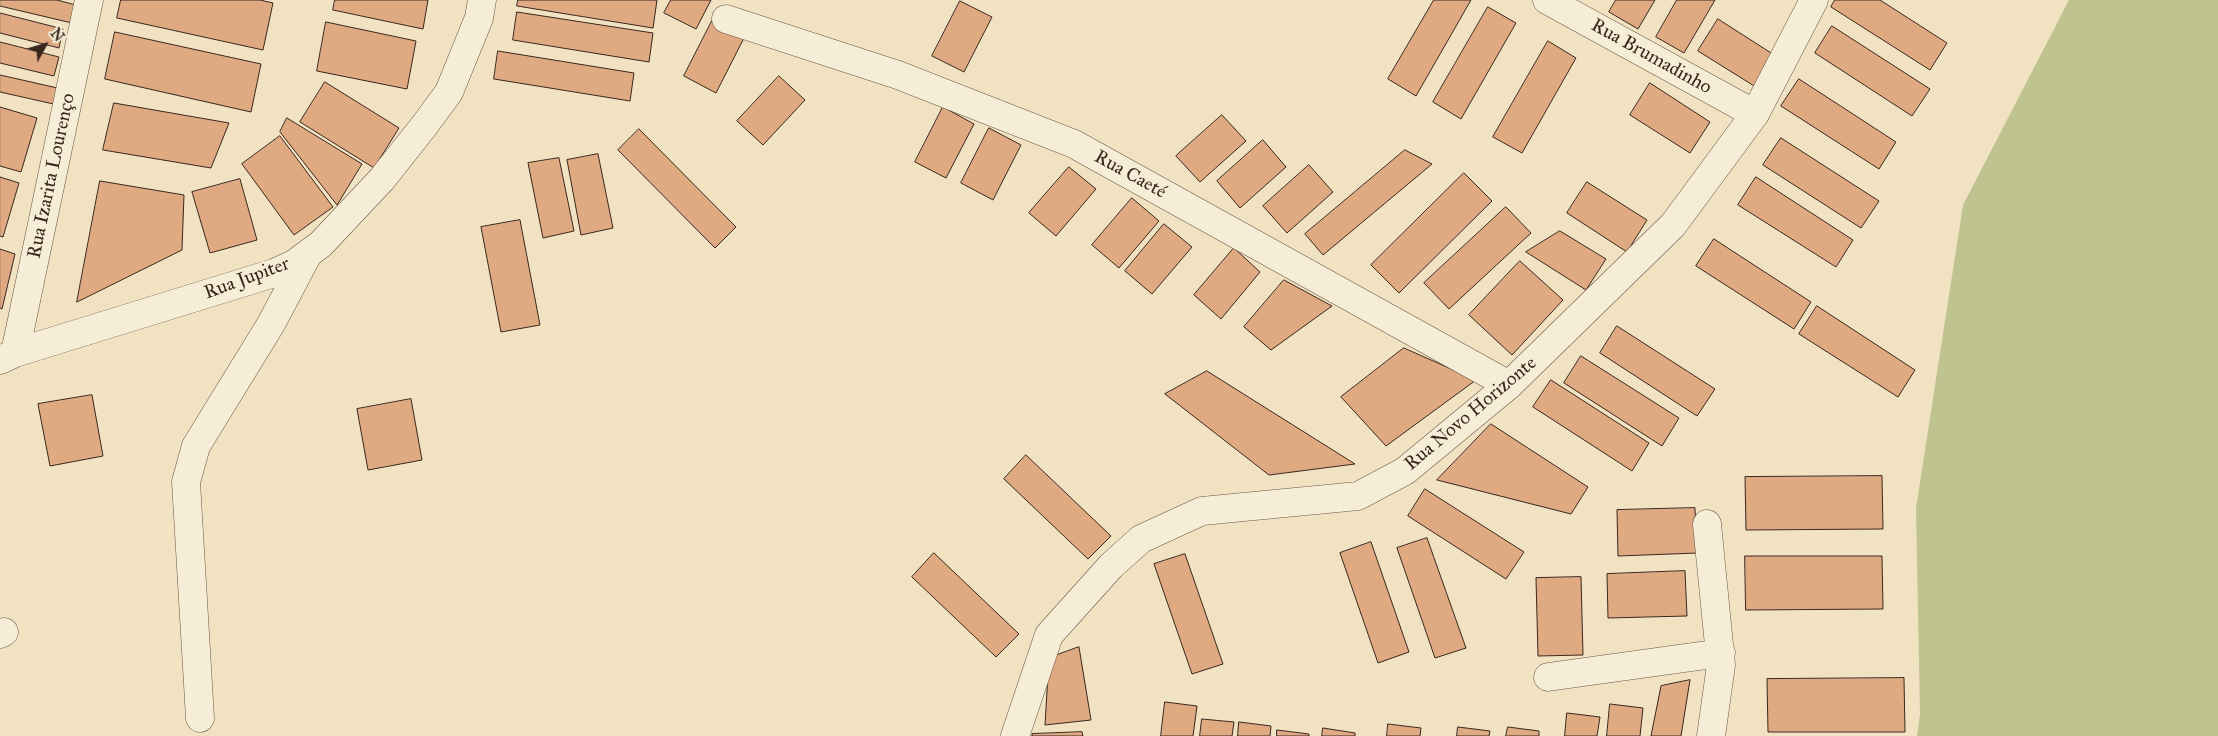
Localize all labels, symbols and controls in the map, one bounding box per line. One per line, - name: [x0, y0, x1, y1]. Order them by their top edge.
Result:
- street label: Rua Brumadinho: [1587, 14, 1715, 100]
- north arrow: [20, 20, 70, 70]
- text: N: [47, 25, 67, 45]
- street label: Rua Izarita Lourenço: [23, 91, 81, 261]
- street label: Rua Caeté: [1090, 146, 1170, 204]
- street label: Rua Jupiter: [201, 253, 293, 305]
- street label: Rua Novo Horizonte: [1400, 352, 1542, 476]

